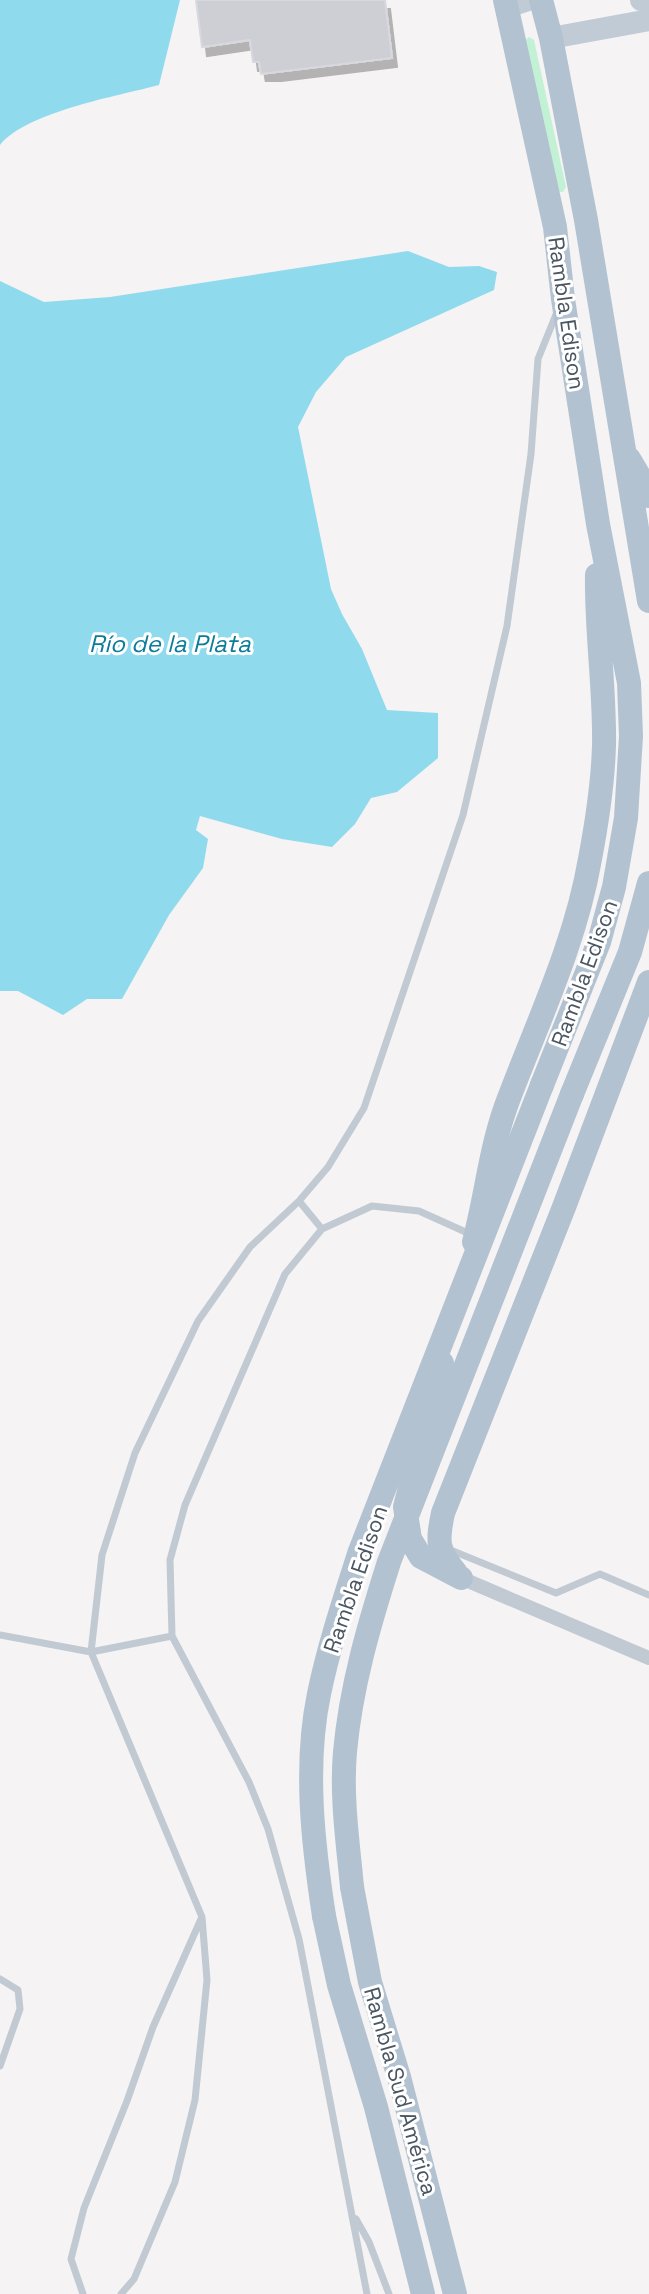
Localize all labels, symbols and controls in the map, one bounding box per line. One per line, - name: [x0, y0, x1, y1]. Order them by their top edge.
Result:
- street label: Rambla Edison: [542, 235, 592, 391]
- water label: Río de la Plata: [89, 628, 251, 659]
- street label: Rambla Edison: [545, 896, 623, 1050]
- street label: Rambla Edison: [317, 1502, 393, 1656]
- street label: Rambla Sud América: [358, 1984, 444, 2199]

